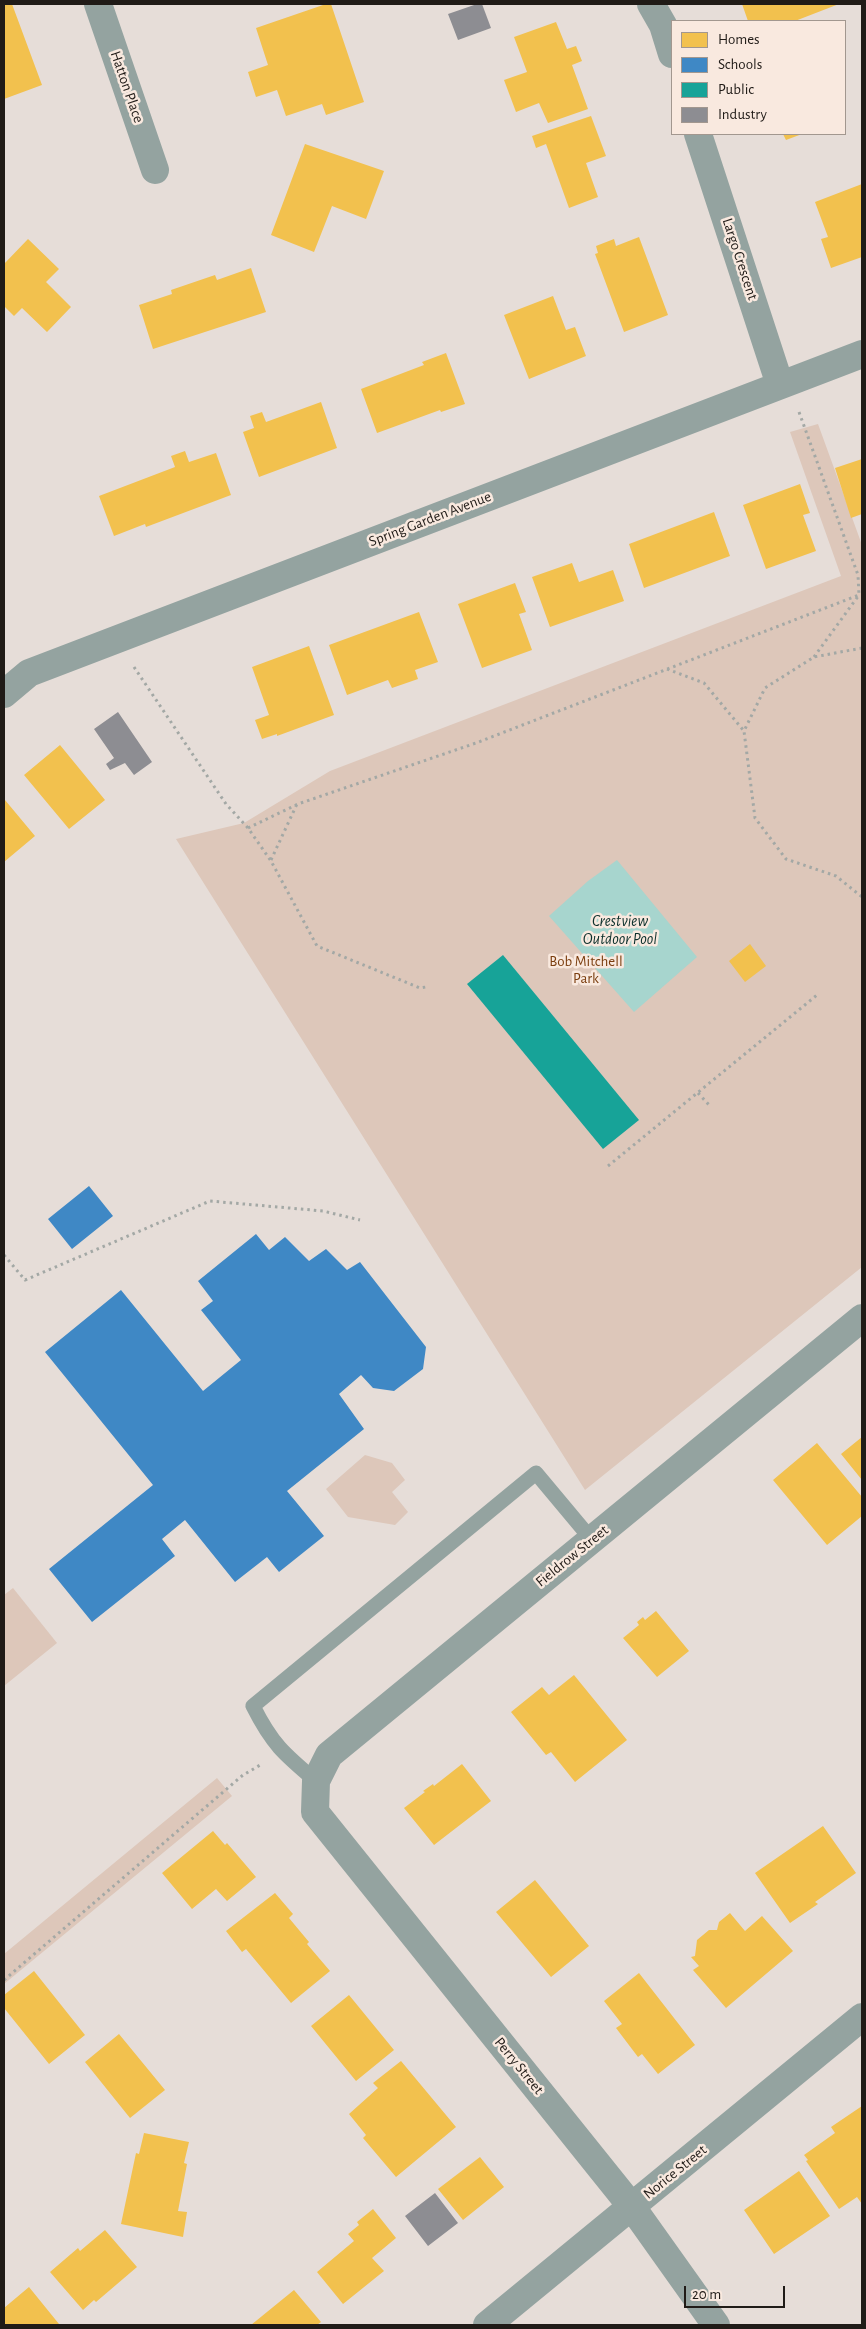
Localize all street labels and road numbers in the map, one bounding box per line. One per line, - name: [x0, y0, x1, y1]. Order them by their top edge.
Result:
- street label: Hatton Place: [106, 49, 148, 125]
- street label: Largo Crescent: [718, 216, 762, 302]
- street label: Spring Garden Avenue: [366, 487, 494, 551]
- street label: Fieldrow Street: [532, 1521, 612, 1591]
- street label: Perry Street: [491, 2034, 547, 2098]
- street label: Norice Street: [640, 2141, 710, 2203]

